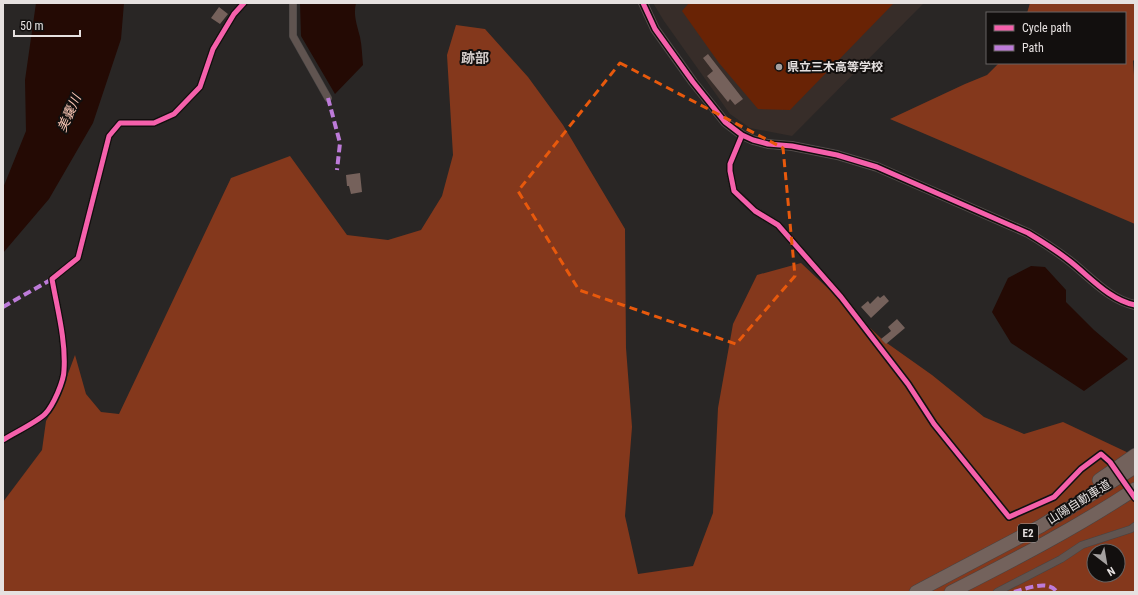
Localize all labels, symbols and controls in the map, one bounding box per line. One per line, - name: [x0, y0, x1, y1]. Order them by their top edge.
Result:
- scale bar: [14, 12, 80, 38]
- legend: [986, 12, 1126, 64]
- text: 50 m: [20, 19, 44, 33]
- text: Cycle path: [1022, 21, 1072, 35]
- text: Path: [1022, 41, 1044, 55]
- district label: 跡部: [461, 50, 489, 66]
- place label: 県立三木高等学校: [787, 60, 883, 74]
- marker: 県立三木高等学校: [774, 62, 784, 72]
- water label: 美嚢川: [54, 90, 85, 134]
- street label: 山陽自動車道: [1045, 477, 1113, 527]
- road number: E2: [1018, 524, 1038, 542]
- north arrow: [1086, 543, 1126, 583]
- text: N: [1104, 564, 1117, 579]

